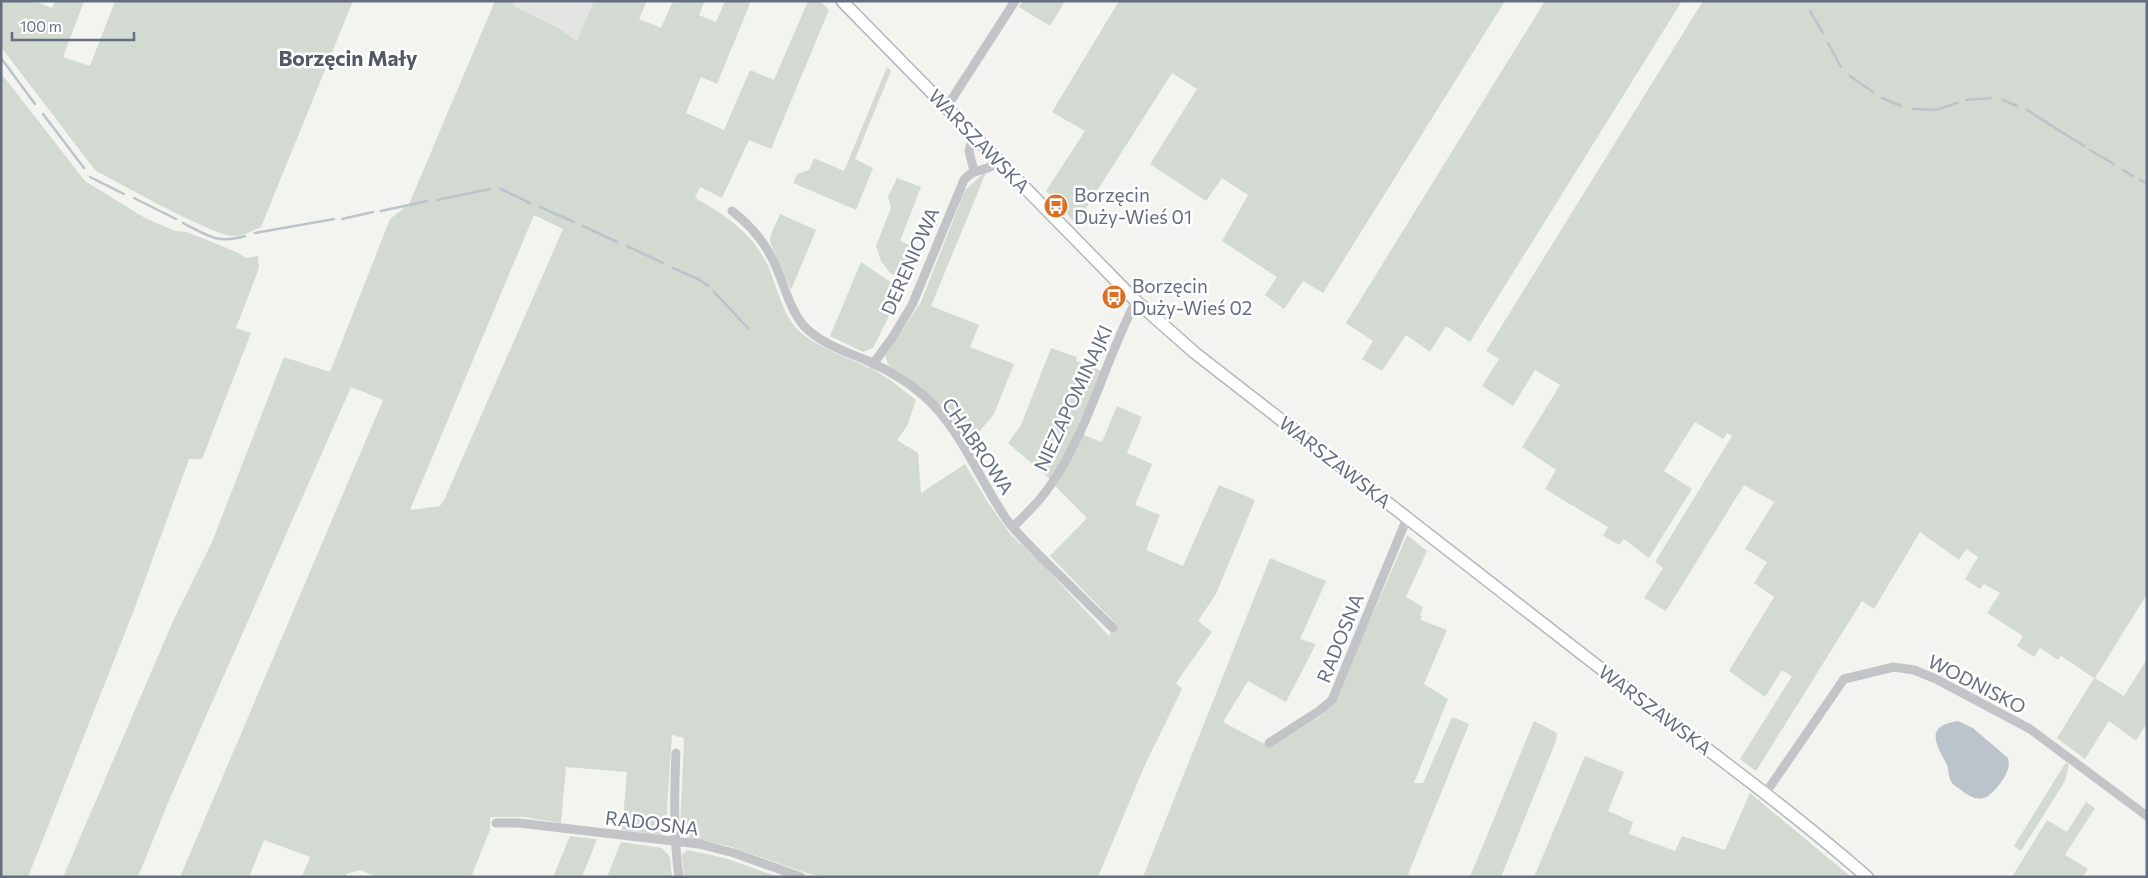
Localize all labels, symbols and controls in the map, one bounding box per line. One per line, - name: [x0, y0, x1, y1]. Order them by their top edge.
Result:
- scale bar: [12, 10, 135, 42]
- text: 100 m: [20, 17, 62, 35]
- district label: Borzęcin Mały: [278, 45, 418, 70]
- street label: WARSZAWSKA: [924, 84, 1035, 197]
- place label: Borzęcin Duży-Wieś 01: [1074, 183, 1192, 228]
- bus stop icon: Borzęcin Duży-Wieś 01: [1043, 193, 1069, 219]
- street label: DERENIOWA: [876, 204, 943, 318]
- place label: Borzęcin Duży-Wieś 02: [1132, 274, 1252, 319]
- bus stop icon: Borzęcin Duży-Wieś 02: [1101, 284, 1127, 310]
- street label: NIEZAPOMINAJKI: [1029, 321, 1116, 474]
- street label: CHABROWA: [938, 393, 1019, 498]
- street label: WARSZAWSKA: [1275, 411, 1396, 512]
- street label: RADOSNA: [1311, 590, 1368, 686]
- street label: WODNISKO: [1924, 649, 2030, 718]
- street label: WARSZAWSKA: [1594, 660, 1716, 760]
- street label: RADOSNA: [604, 805, 700, 840]

